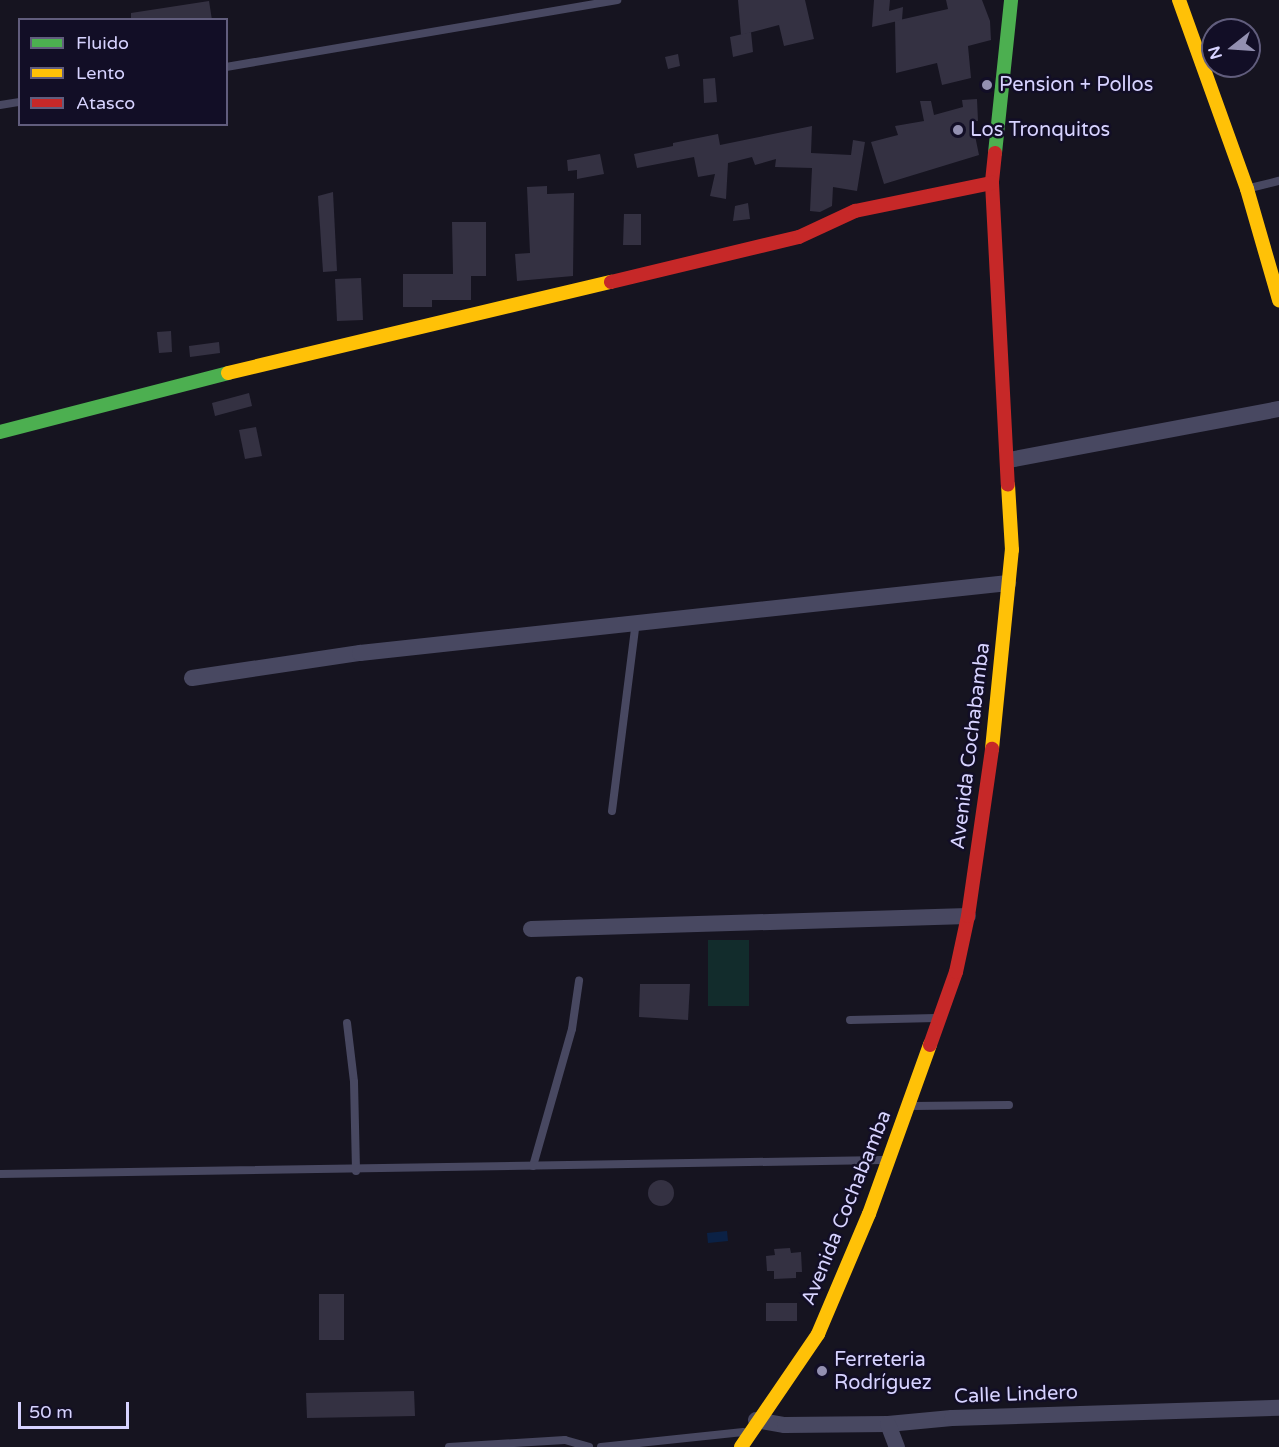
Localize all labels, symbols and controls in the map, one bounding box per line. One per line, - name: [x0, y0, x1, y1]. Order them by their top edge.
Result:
- legend: [18, 18, 228, 126]
- north arrow: [1201, 18, 1261, 78]
- text: Fluido: [76, 32, 129, 54]
- text: N: [1204, 44, 1227, 62]
- text: Lento: [76, 62, 125, 84]
- place label: Pension + Pollos: [999, 73, 1153, 97]
- marker: Pension + Pollos: [980, 78, 994, 92]
- text: Atasco: [76, 92, 135, 114]
- place label: Los Tronquitos: [970, 118, 1110, 142]
- marker: Los Tronquitos: [951, 123, 965, 137]
- street label: Avenida Cochabamba: [946, 641, 996, 851]
- street label: Avenida Cochabamba: [797, 1107, 897, 1309]
- place label: Ferreteria Rodríguez: [834, 1348, 932, 1395]
- marker: Ferreteria Rodríguez: [815, 1364, 829, 1378]
- street label: Calle Lindero: [954, 1381, 1078, 1409]
- scale bar: [21, 1390, 132, 1428]
- text: 50 m: [29, 1401, 73, 1423]

